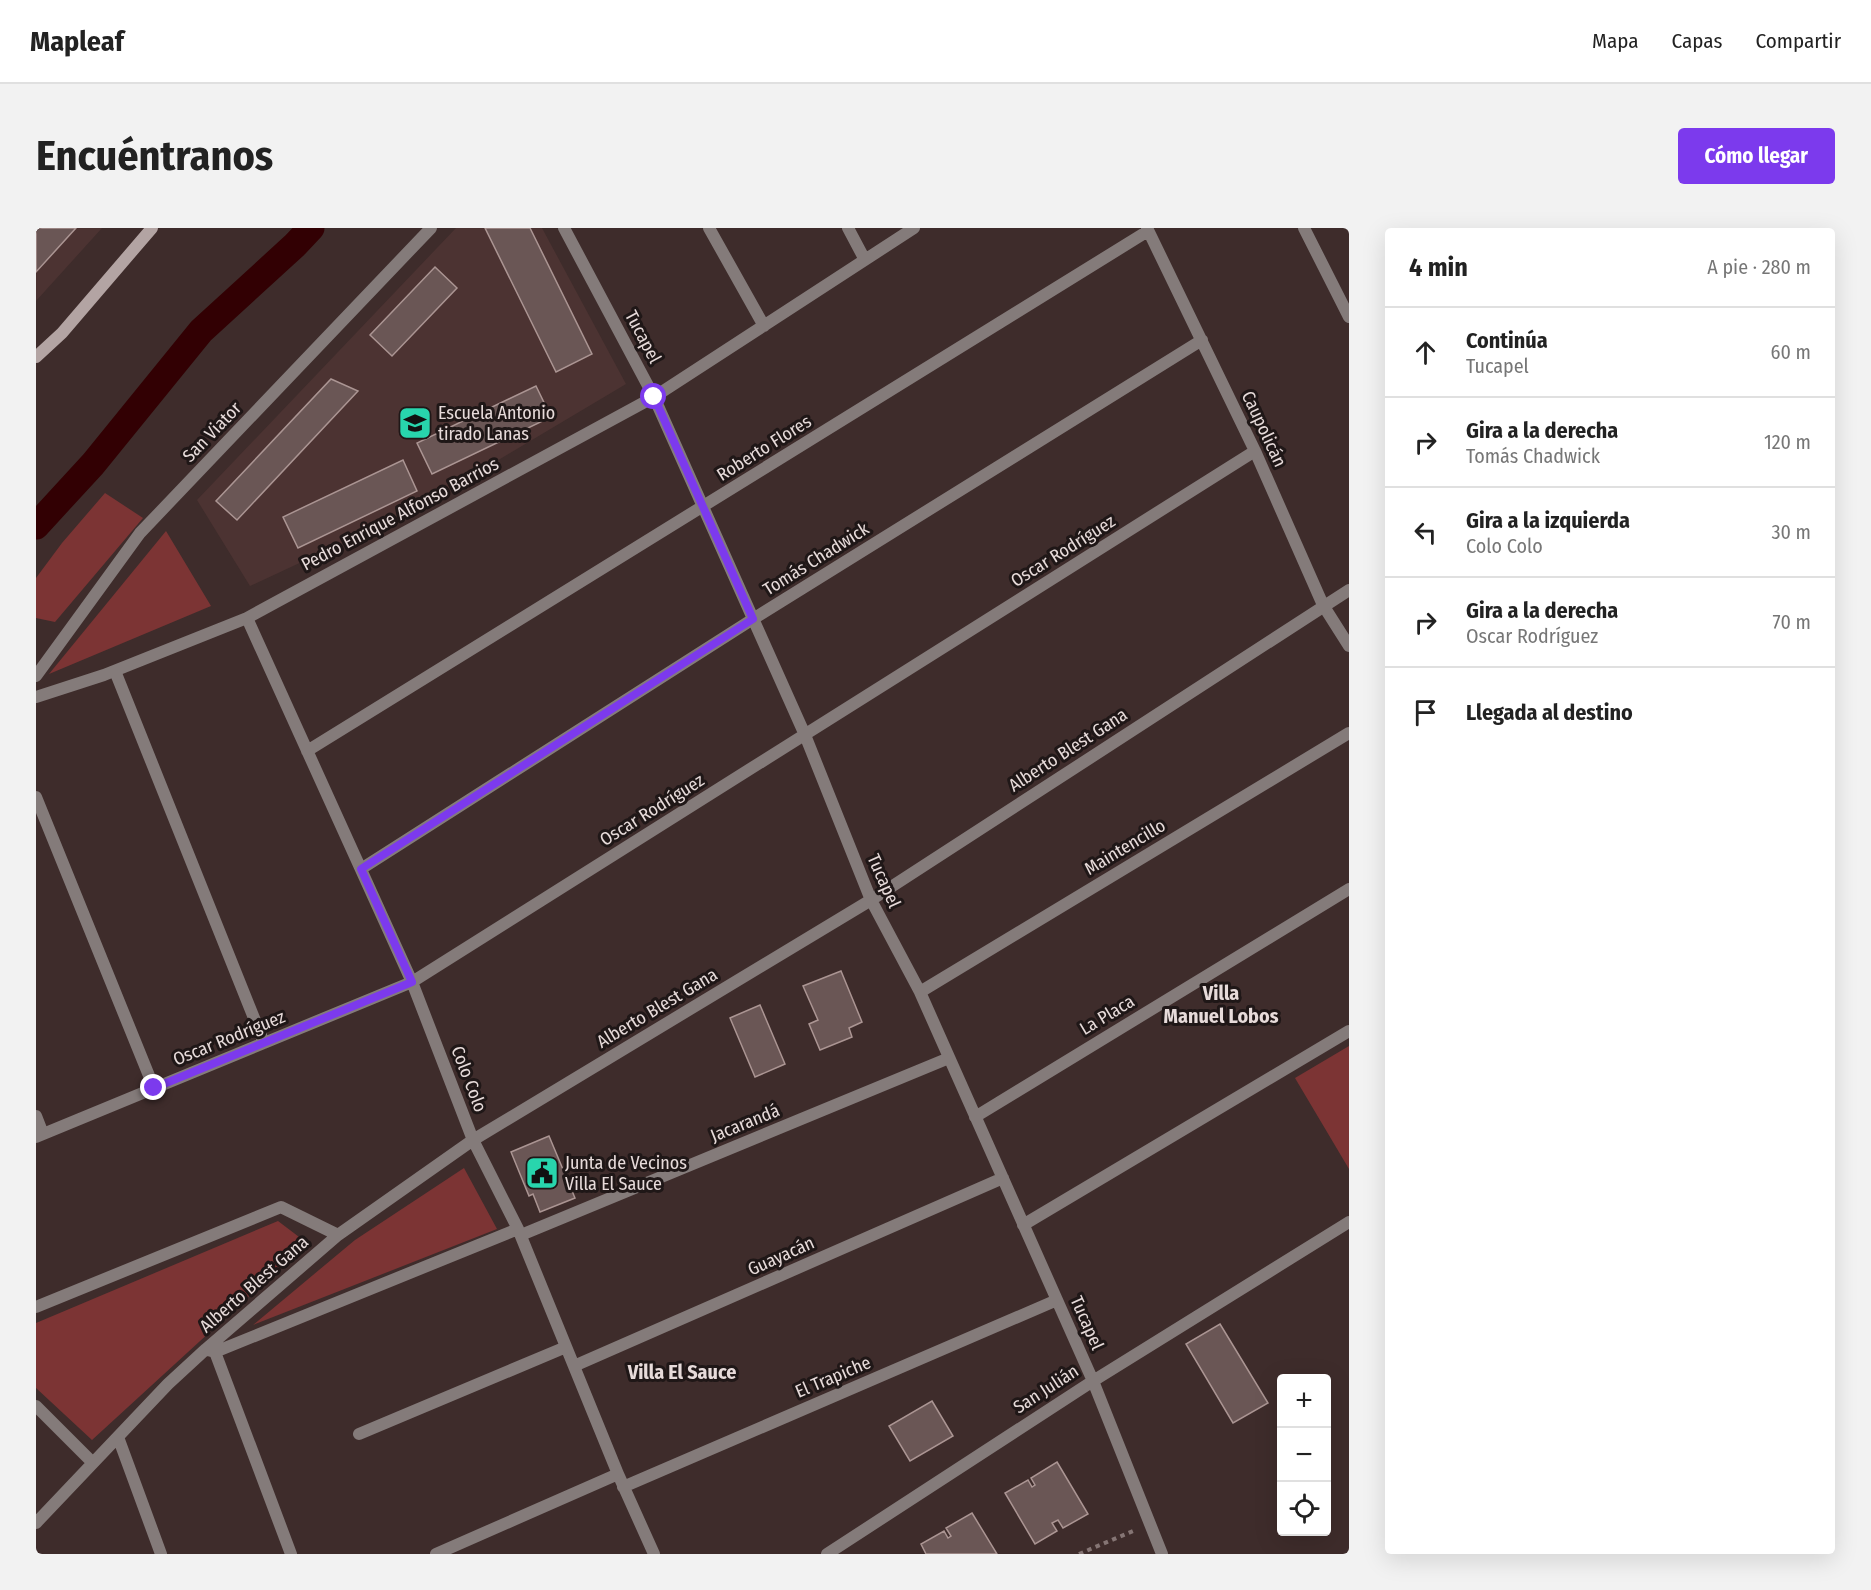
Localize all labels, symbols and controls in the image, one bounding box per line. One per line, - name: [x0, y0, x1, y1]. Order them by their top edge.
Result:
- text: Mapleaf: [30, 25, 124, 58]
- text: Mapa: [1592, 28, 1639, 54]
- text: Capas: [1672, 28, 1722, 54]
- text: Compartir: [1755, 28, 1841, 54]
- button: Cómo llegar: [1678, 128, 1835, 184]
- text: Encuéntranos: [36, 131, 273, 181]
- text: 4 min: [1409, 252, 1468, 283]
- text: A pie · 280 m: [1707, 255, 1811, 279]
- street label: Tucapel: [620, 307, 666, 367]
- text: Continúa: [1466, 327, 1548, 354]
- icon: ahead: [1409, 336, 1442, 369]
- text: 60 m: [1771, 340, 1811, 364]
- text: Tucapel: [1466, 354, 1529, 378]
- route start: [640, 383, 666, 409]
- street label: Caupolicán: [1237, 387, 1291, 471]
- street label: San Viator: [178, 397, 247, 467]
- place label: Escuela Antonio tirado Lanas: [438, 402, 555, 445]
- school or university icon: Escuela Antonio tirado Lanas: [397, 405, 433, 441]
- street label: Roberto Flores: [713, 410, 816, 486]
- text: Gira a la derecha: [1466, 417, 1618, 444]
- icon: right: [1409, 426, 1442, 459]
- text: 120 m: [1764, 430, 1811, 454]
- text: Tomás Chadwick: [1466, 444, 1600, 468]
- street label: Pedro Enrique Alfonso Barrios: [298, 452, 503, 575]
- text: Gira a la izquierda: [1466, 507, 1630, 534]
- street label: Oscar Rodríguez: [1007, 510, 1119, 592]
- icon: left: [1409, 516, 1442, 549]
- street label: Tomás Chadwick: [759, 517, 873, 600]
- text: 30 m: [1771, 520, 1811, 544]
- text: Colo Colo: [1466, 534, 1543, 558]
- text: Gira a la derecha: [1466, 597, 1618, 624]
- icon: right: [1409, 606, 1442, 639]
- text: 70 m: [1773, 610, 1811, 634]
- text: Oscar Rodríguez: [1466, 624, 1598, 648]
- icon: arrive: [1409, 696, 1442, 729]
- text: Llegada al destino: [1466, 699, 1633, 726]
- street label: Alberto Blest Gana: [1005, 703, 1132, 797]
- street label: Oscar Rodríguez: [596, 769, 708, 851]
- street label: Maintencillo: [1080, 814, 1170, 880]
- street label: Tucapel: [862, 851, 906, 912]
- street label: Alberto Blest Gana: [593, 963, 721, 1053]
- district label: Villa Manuel Lobos: [1164, 981, 1279, 1028]
- street label: La Placa: [1076, 990, 1139, 1040]
- street label: Oscar Rodríguez: [170, 1006, 288, 1070]
- street label: Colo Colo: [446, 1043, 492, 1115]
- route end: [140, 1074, 166, 1100]
- street label: Jacarandá: [707, 1099, 783, 1147]
- place label: Junta de Vecinos Villa El Sauce: [565, 1152, 687, 1195]
- public building icon: Junta de Vecinos Villa El Sauce: [524, 1155, 560, 1191]
- street label: Alberto Blest Gana: [195, 1231, 313, 1337]
- street label: Guayacán: [744, 1232, 818, 1280]
- street label: Tucapel: [1065, 1293, 1109, 1354]
- street label: El Trapiche: [792, 1351, 874, 1403]
- district label: Villa El Sauce: [627, 1360, 736, 1384]
- street label: San Julián: [1009, 1360, 1083, 1418]
- map controls: [1277, 1374, 1331, 1536]
- button: +: [1277, 1374, 1331, 1428]
- button: −: [1277, 1428, 1331, 1482]
- button: locate: [1277, 1482, 1331, 1536]

